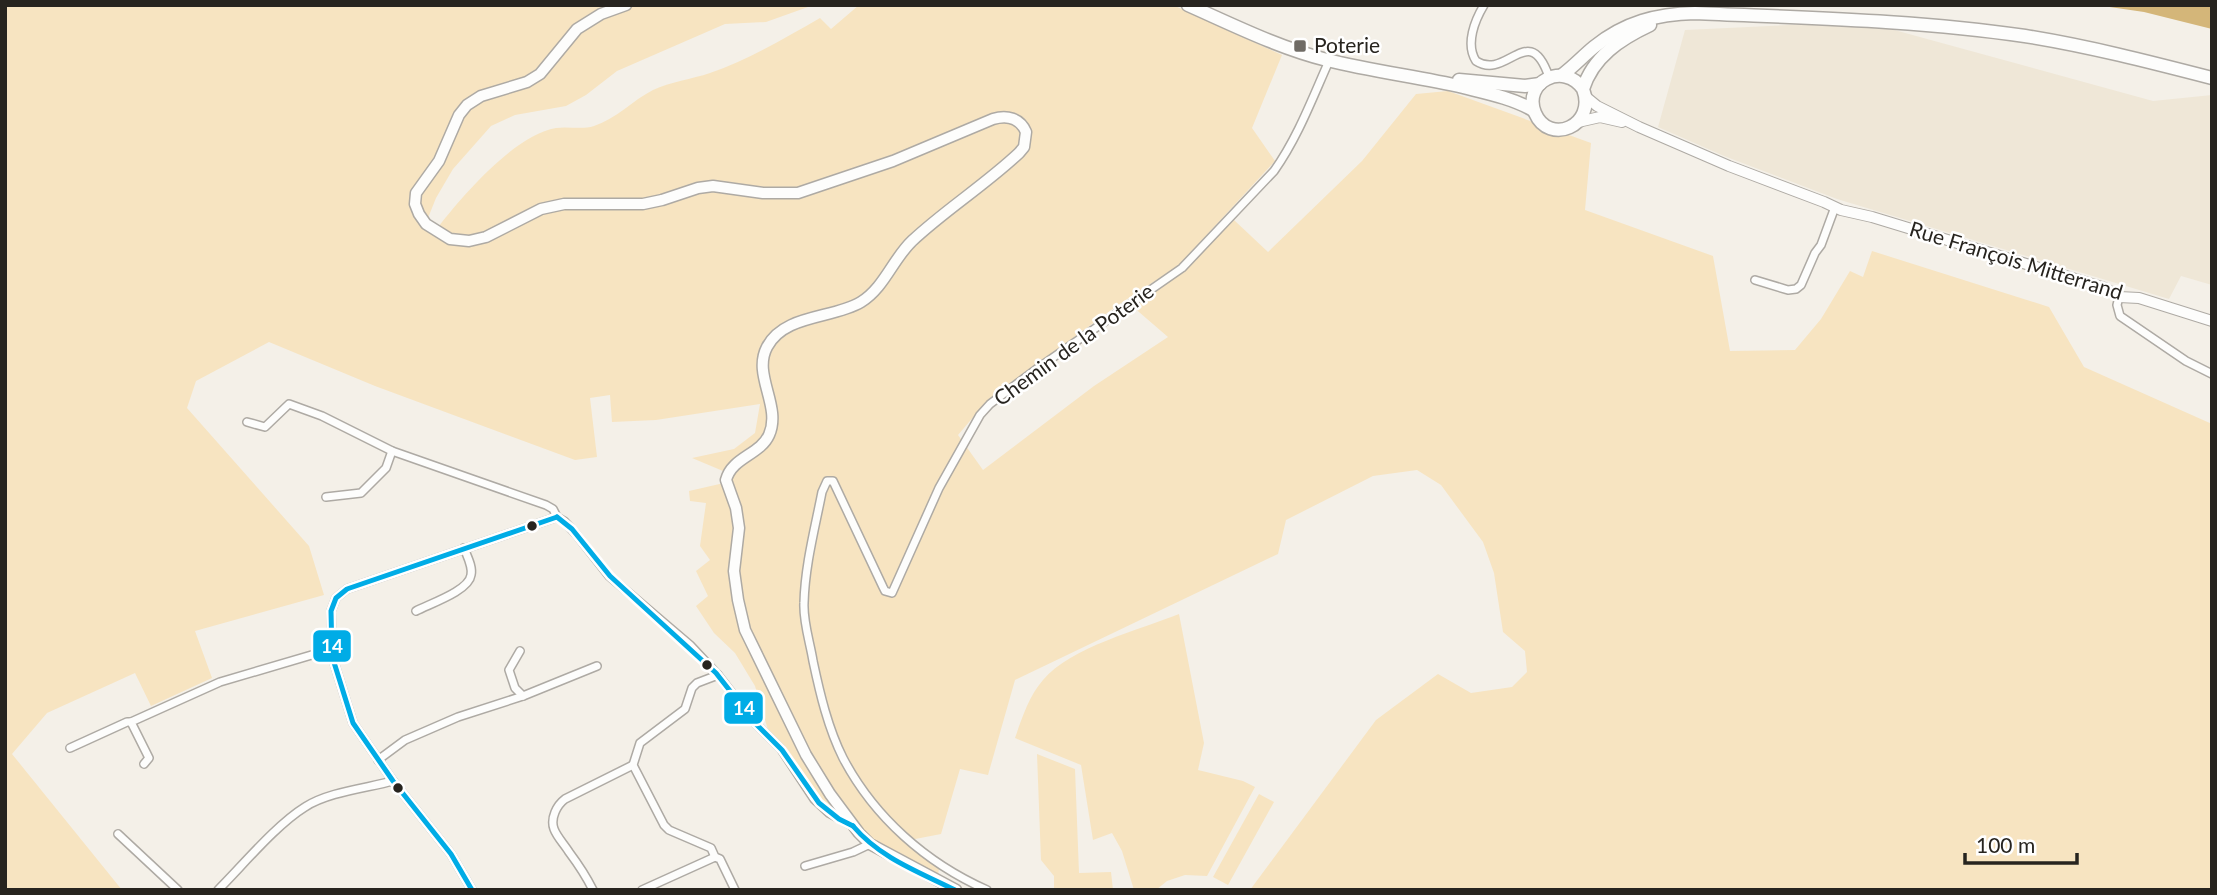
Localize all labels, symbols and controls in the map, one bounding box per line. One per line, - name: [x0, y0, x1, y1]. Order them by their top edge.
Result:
- place label: Poterie: [1314, 32, 1380, 57]
- marker: Poterie: [1292, 38, 1308, 54]
- street label: Rue François Mitterrand: [1907, 215, 2126, 304]
- street label: Chemin de la Poterie: [988, 277, 1158, 410]
- unlabelled marker: [525, 519, 539, 533]
- line badge: 14: [312, 629, 352, 663]
- text: 14: [321, 634, 343, 657]
- unlabelled marker: [700, 658, 714, 672]
- line badge: 14: [723, 691, 764, 725]
- text: 14: [733, 696, 755, 719]
- unlabelled marker: [391, 781, 405, 795]
- scale bar: [1965, 822, 2077, 866]
- text: 100 m: [1976, 832, 2035, 857]

